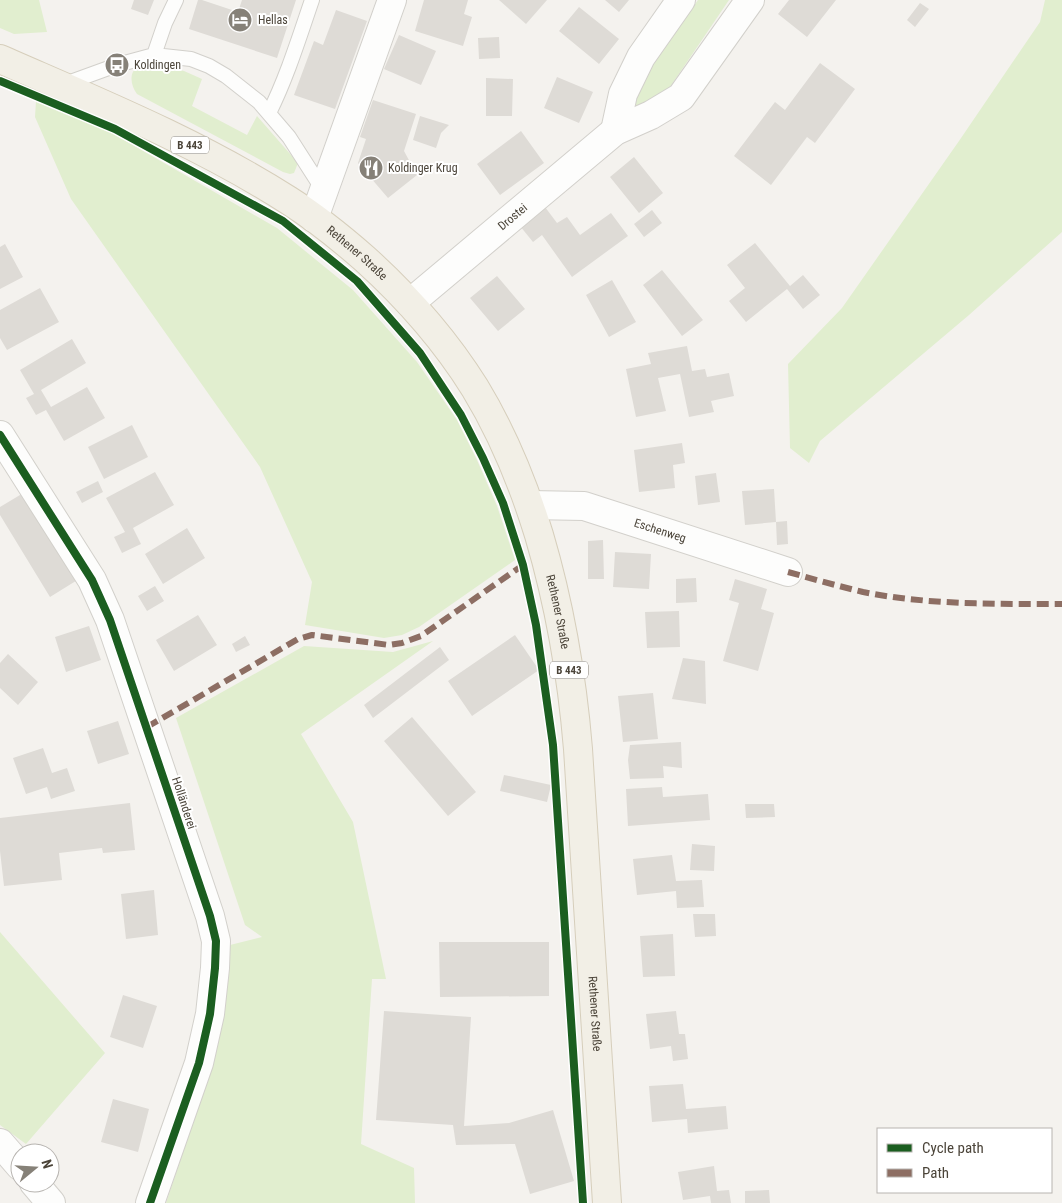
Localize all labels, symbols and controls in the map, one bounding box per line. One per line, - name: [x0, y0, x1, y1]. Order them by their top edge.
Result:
- hotel icon: Hellas: [227, 7, 253, 33]
- place label: Hellas: [258, 13, 288, 27]
- bus stop icon: Koldingen: [104, 52, 130, 78]
- place label: Koldingen: [134, 58, 181, 72]
- road number: B 443: [171, 136, 209, 154]
- restaurant icon: Koldinger Krug: [358, 155, 384, 181]
- place label: Koldinger Krug: [388, 161, 458, 175]
- street label: Drostei: [495, 201, 530, 233]
- street label: Rethener Straße: [324, 223, 390, 283]
- street label: Eschenweg: [632, 516, 688, 546]
- street label: Rethener Straße: [543, 573, 572, 650]
- road number: B 443: [550, 662, 588, 678]
- street label: Holländerei: [169, 775, 199, 831]
- street label: Rethener Straße: [586, 975, 604, 1052]
- legend: [877, 1128, 1052, 1193]
- text: Cycle path: [922, 1139, 984, 1157]
- north arrow: [10, 1143, 60, 1193]
- text: N: [38, 1157, 56, 1171]
- text: Path: [922, 1164, 949, 1182]

